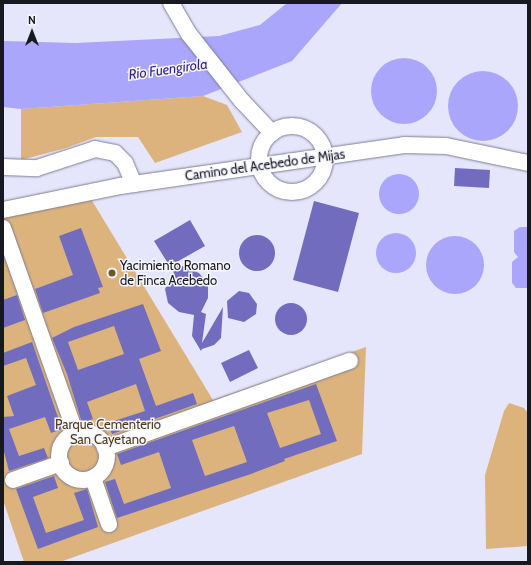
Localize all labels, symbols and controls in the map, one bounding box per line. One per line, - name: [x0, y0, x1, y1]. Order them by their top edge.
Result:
- north arrow: [12, 12, 52, 52]
- text: N: [28, 13, 36, 27]
- water label: Rio Fuengirola: [127, 55, 209, 83]
- street label: Camino del Acebedo de Mijas: [184, 146, 346, 184]
- place label: Yacimiento Romano de Finca Acebedo: [120, 258, 231, 289]
- marker: Yacimiento Romano de Finca Acebedo: [107, 268, 117, 278]
- park label: Parque Cementerio San Cayetano: [55, 417, 161, 448]

